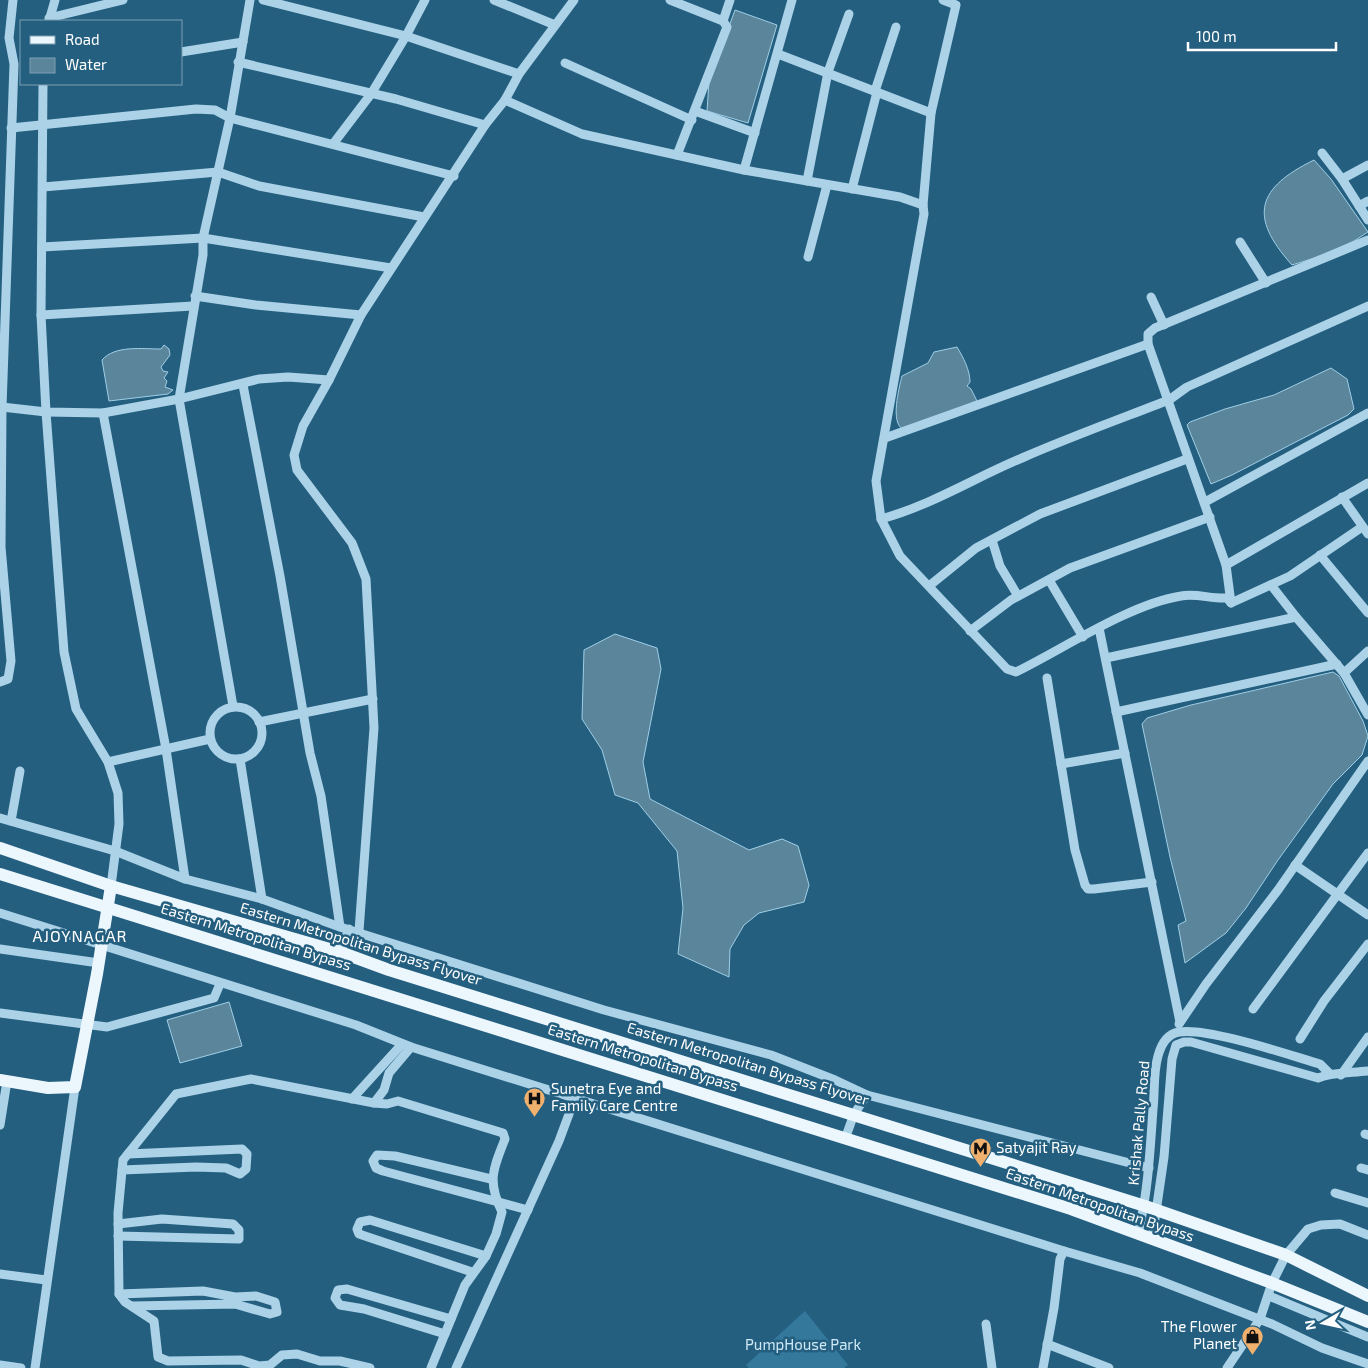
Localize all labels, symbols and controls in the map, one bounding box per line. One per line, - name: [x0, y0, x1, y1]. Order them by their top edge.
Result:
- legend: [20, 20, 182, 85]
- scale bar: [1188, 20, 1336, 52]
- text: 100 m: [1196, 27, 1237, 45]
- text: Road: [65, 30, 100, 48]
- text: Water: [65, 55, 107, 73]
- street label: Eastern Metropolitan Bypass: [159, 898, 354, 974]
- street label: Eastern Metropolitan Bypass Flyover: [238, 898, 484, 988]
- district label: AJOYNAGAR: [32, 926, 128, 945]
- street label: Eastern Metropolitan Bypass Flyover: [625, 1018, 871, 1108]
- street label: Eastern Metropolitan Bypass: [546, 1019, 741, 1095]
- street label: Krishak Pally Road: [1124, 1060, 1152, 1186]
- place label: Sunetra Eye and Family Care Centre: [551, 1079, 678, 1114]
- hospital icon: Sunetra Eye and Family Care Centre: [523, 1086, 547, 1117]
- metro station icon: Satyajit Ray: [968, 1136, 992, 1167]
- place label: Satyajit Ray: [996, 1138, 1076, 1157]
- street label: Eastern Metropolitan Bypass: [1004, 1163, 1197, 1245]
- north arrow: [1298, 1298, 1348, 1348]
- place label: The Flower Planet: [1161, 1317, 1237, 1352]
- text: N: [1300, 1319, 1319, 1331]
- shop icon: The Flower Planet: [1241, 1324, 1265, 1355]
- park label: PumpHouse Park: [745, 1335, 861, 1353]

